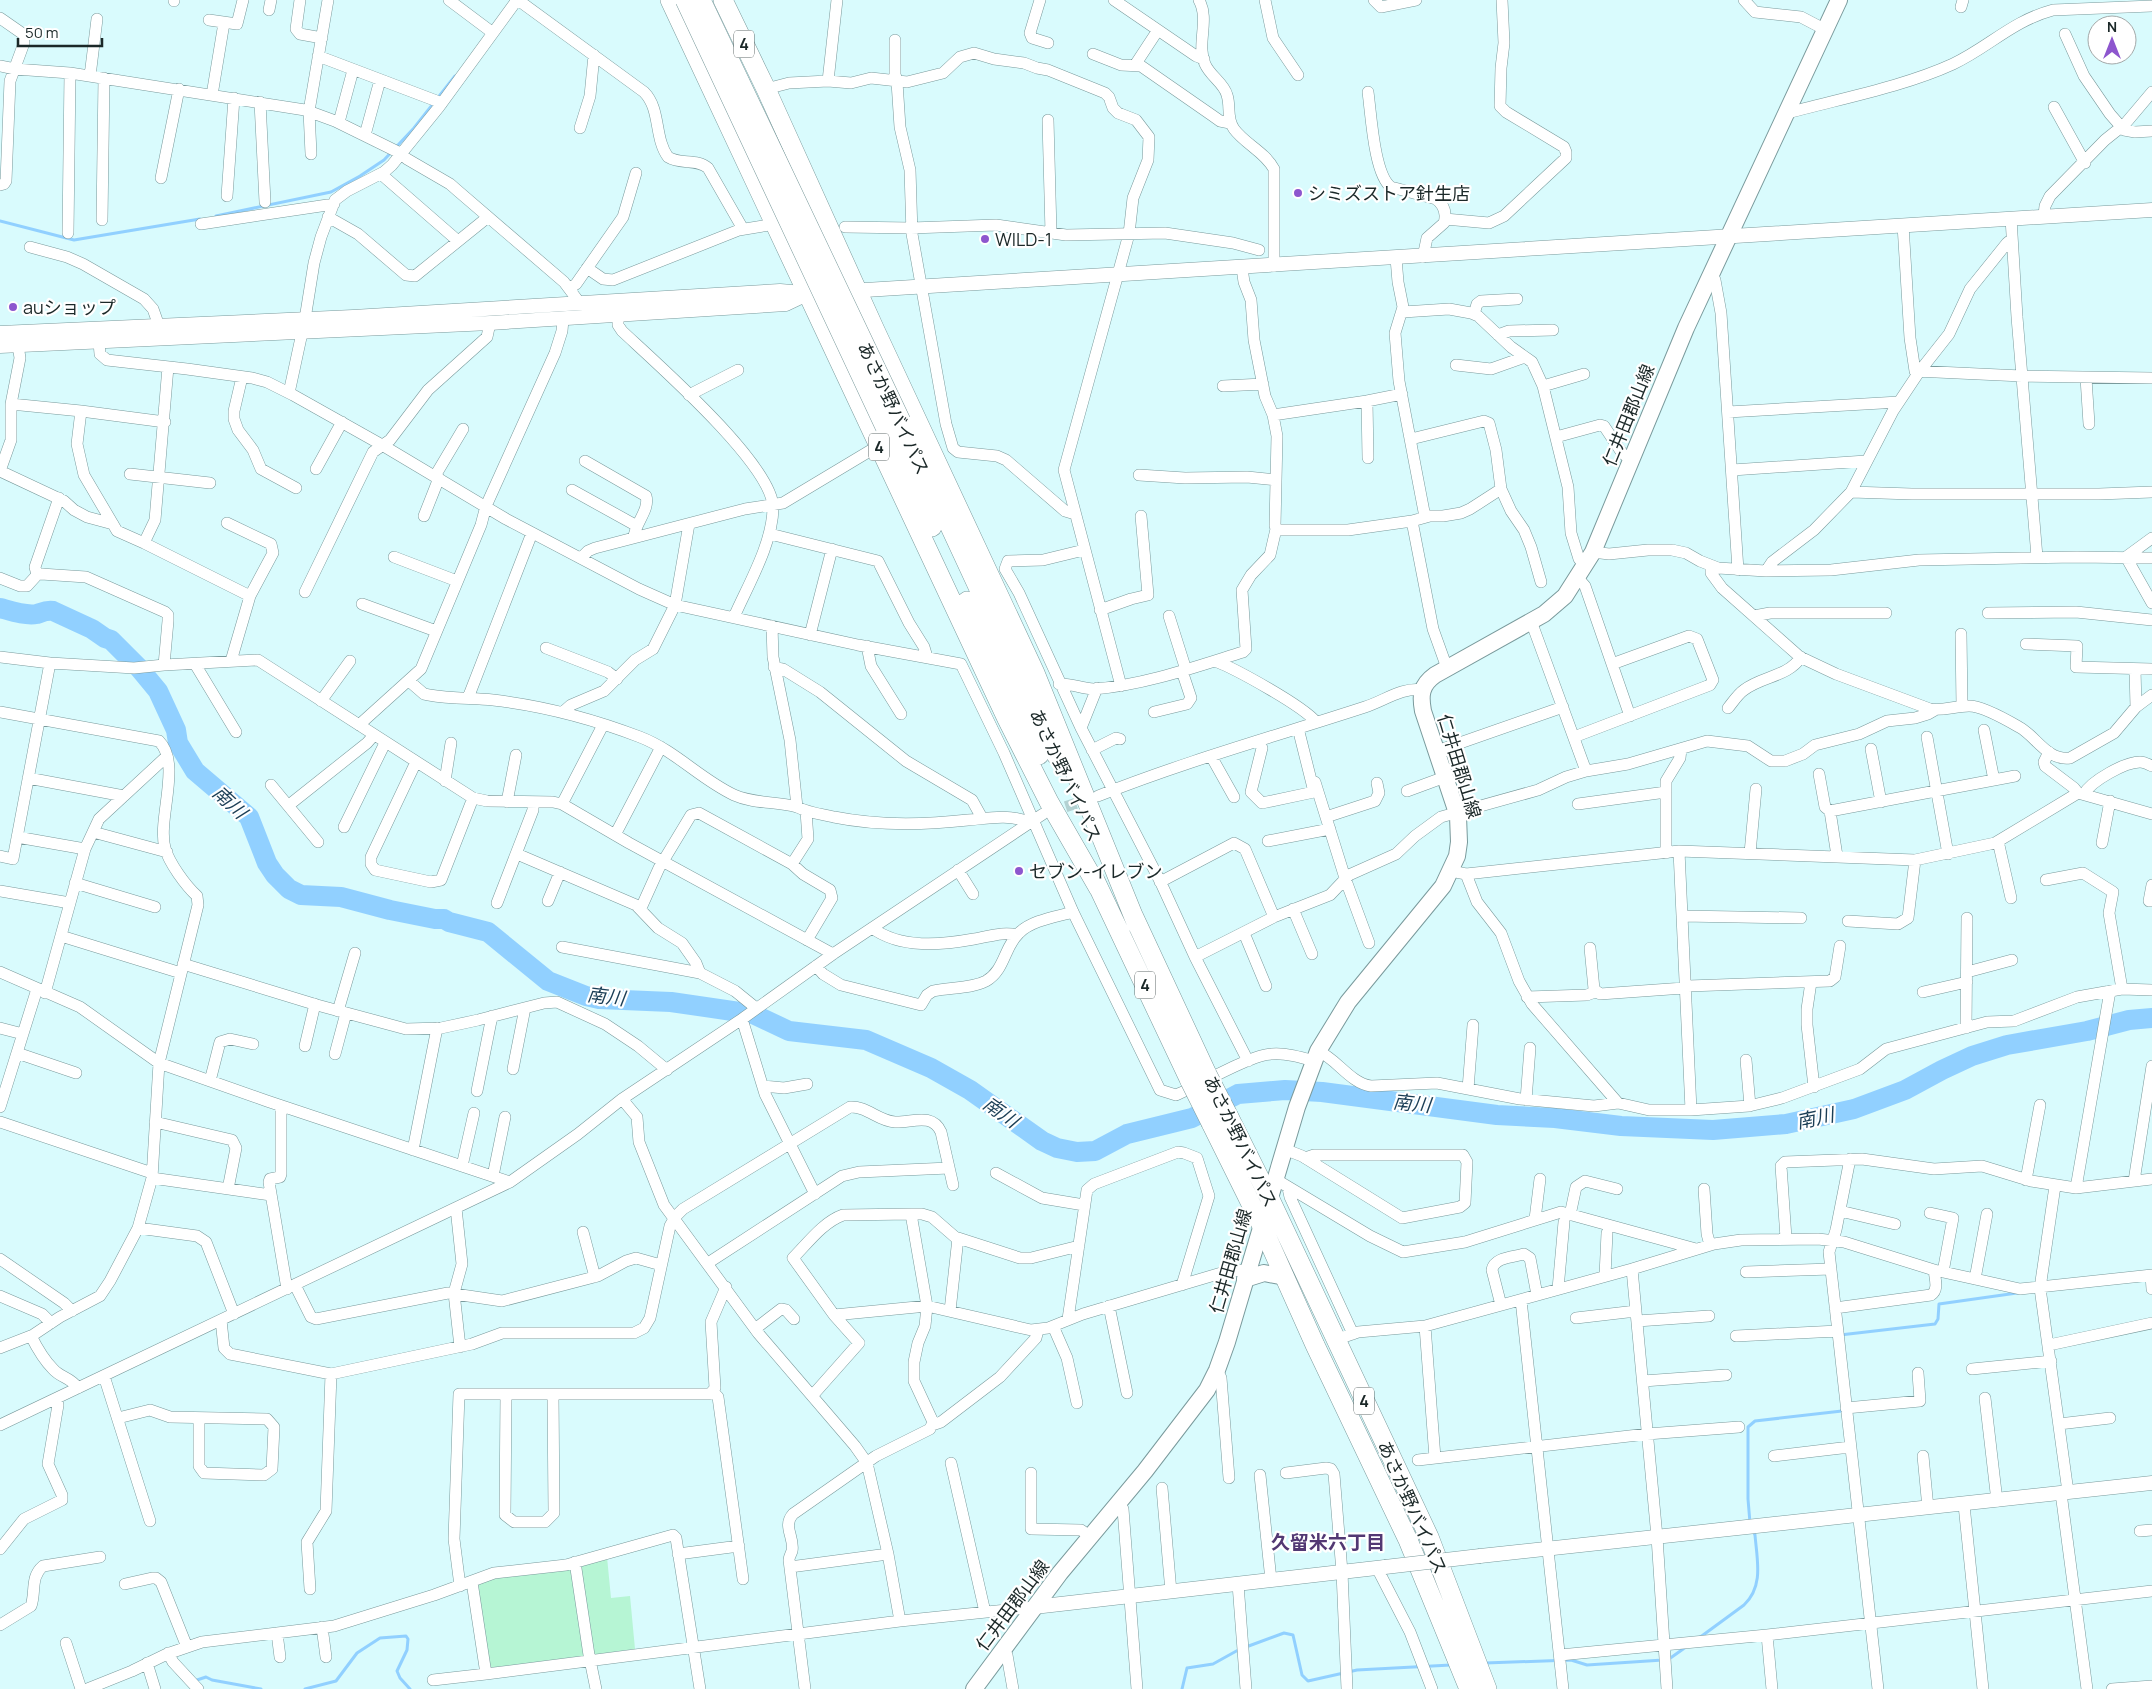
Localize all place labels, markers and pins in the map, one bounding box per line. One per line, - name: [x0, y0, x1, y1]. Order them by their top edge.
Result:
- place label: シミズストア針生店: [1308, 181, 1470, 205]
- marker: シミズストア針生店: [1292, 187, 1304, 199]
- place label: WILD-1: [995, 227, 1052, 251]
- marker: WILD-1: [979, 233, 991, 245]
- place label: auショップ: [23, 295, 116, 319]
- marker: auショップ: [7, 301, 19, 313]
- place label: セブン-イレブン: [1029, 859, 1163, 883]
- marker: セブン-イレブン: [1013, 865, 1025, 877]

